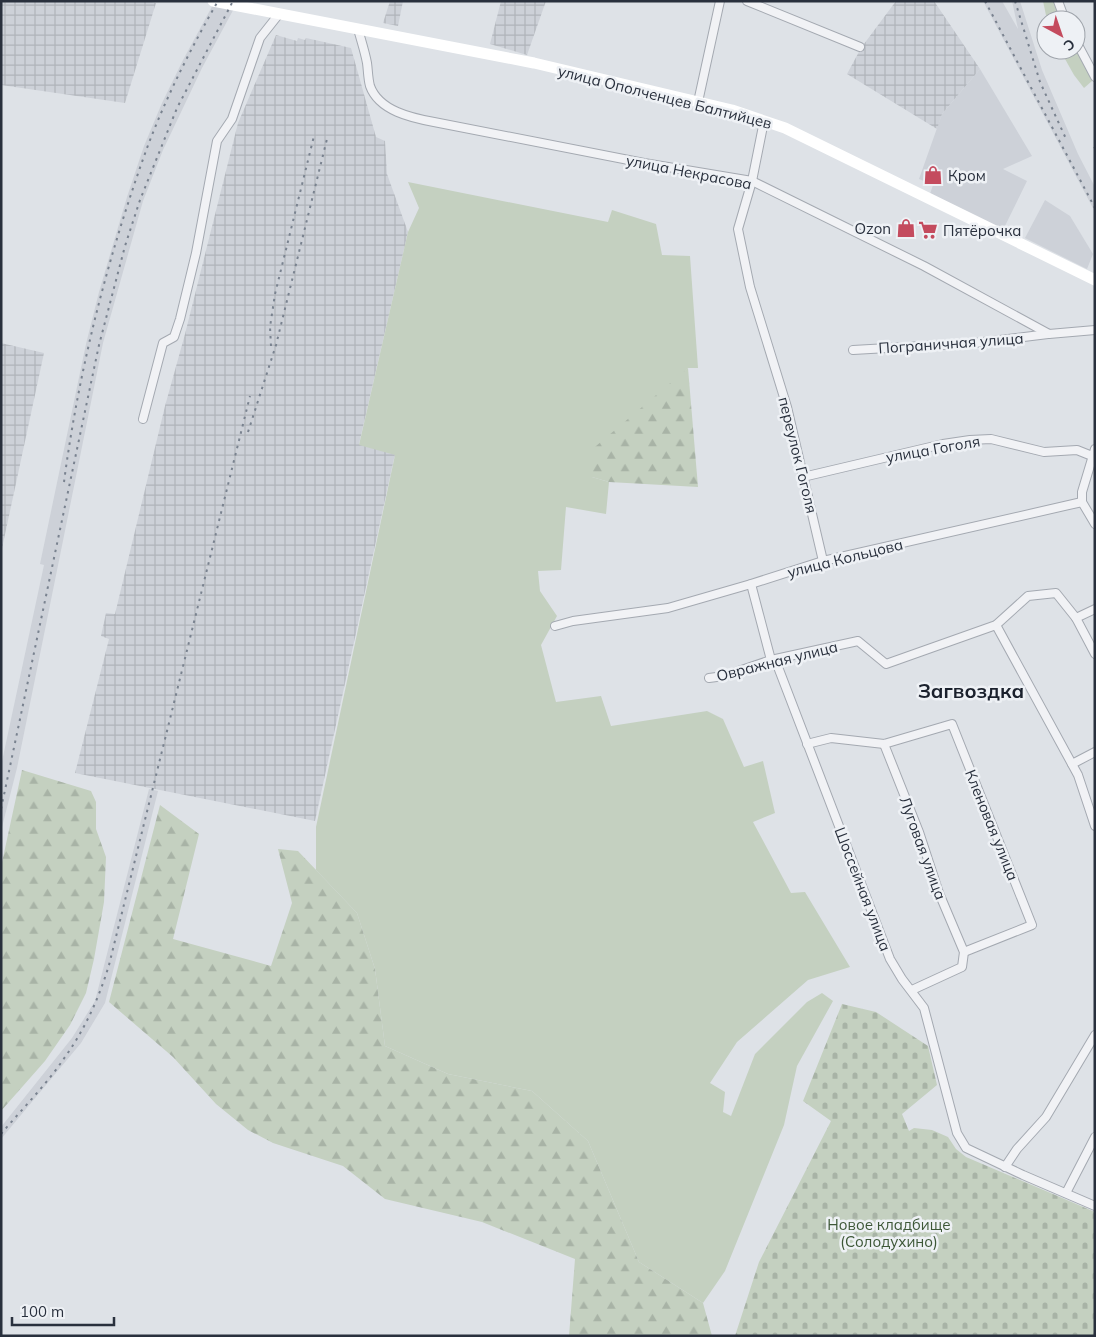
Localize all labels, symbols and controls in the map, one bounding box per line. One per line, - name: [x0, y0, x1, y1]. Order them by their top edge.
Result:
- north arrow: [1036, 10, 1086, 60]
- text: С: [1060, 35, 1079, 55]
- street label: улица Ополченцев Балтийцев: [556, 61, 774, 133]
- street label: улица Некрасова: [625, 151, 753, 193]
- shop icon: Кром: [922, 164, 944, 186]
- place label: Кром: [948, 166, 986, 185]
- shop icon: Ozon: [895, 217, 917, 239]
- place label: Ozon: [854, 219, 891, 238]
- supermarket icon: Пятёрочка: [917, 219, 939, 241]
- place label: Пятёрочка: [943, 221, 1021, 240]
- street label: Пограничная улица: [878, 328, 1024, 358]
- street label: переулок Гоголя: [774, 395, 822, 515]
- street label: улица Гоголя: [884, 431, 982, 467]
- street label: улица Кольцова: [785, 534, 905, 582]
- street label: Овражная улица: [714, 637, 840, 685]
- district label: Загвоздка: [918, 678, 1024, 703]
- street label: Кленовая улица: [961, 767, 1023, 883]
- street label: Луговая улица: [896, 794, 950, 902]
- street label: Шоссейная улица: [831, 824, 895, 954]
- park label: Новое кладбище (Солодухино): [827, 1215, 951, 1251]
- scale bar: [12, 1294, 115, 1326]
- text: 100 m: [20, 1302, 64, 1321]

